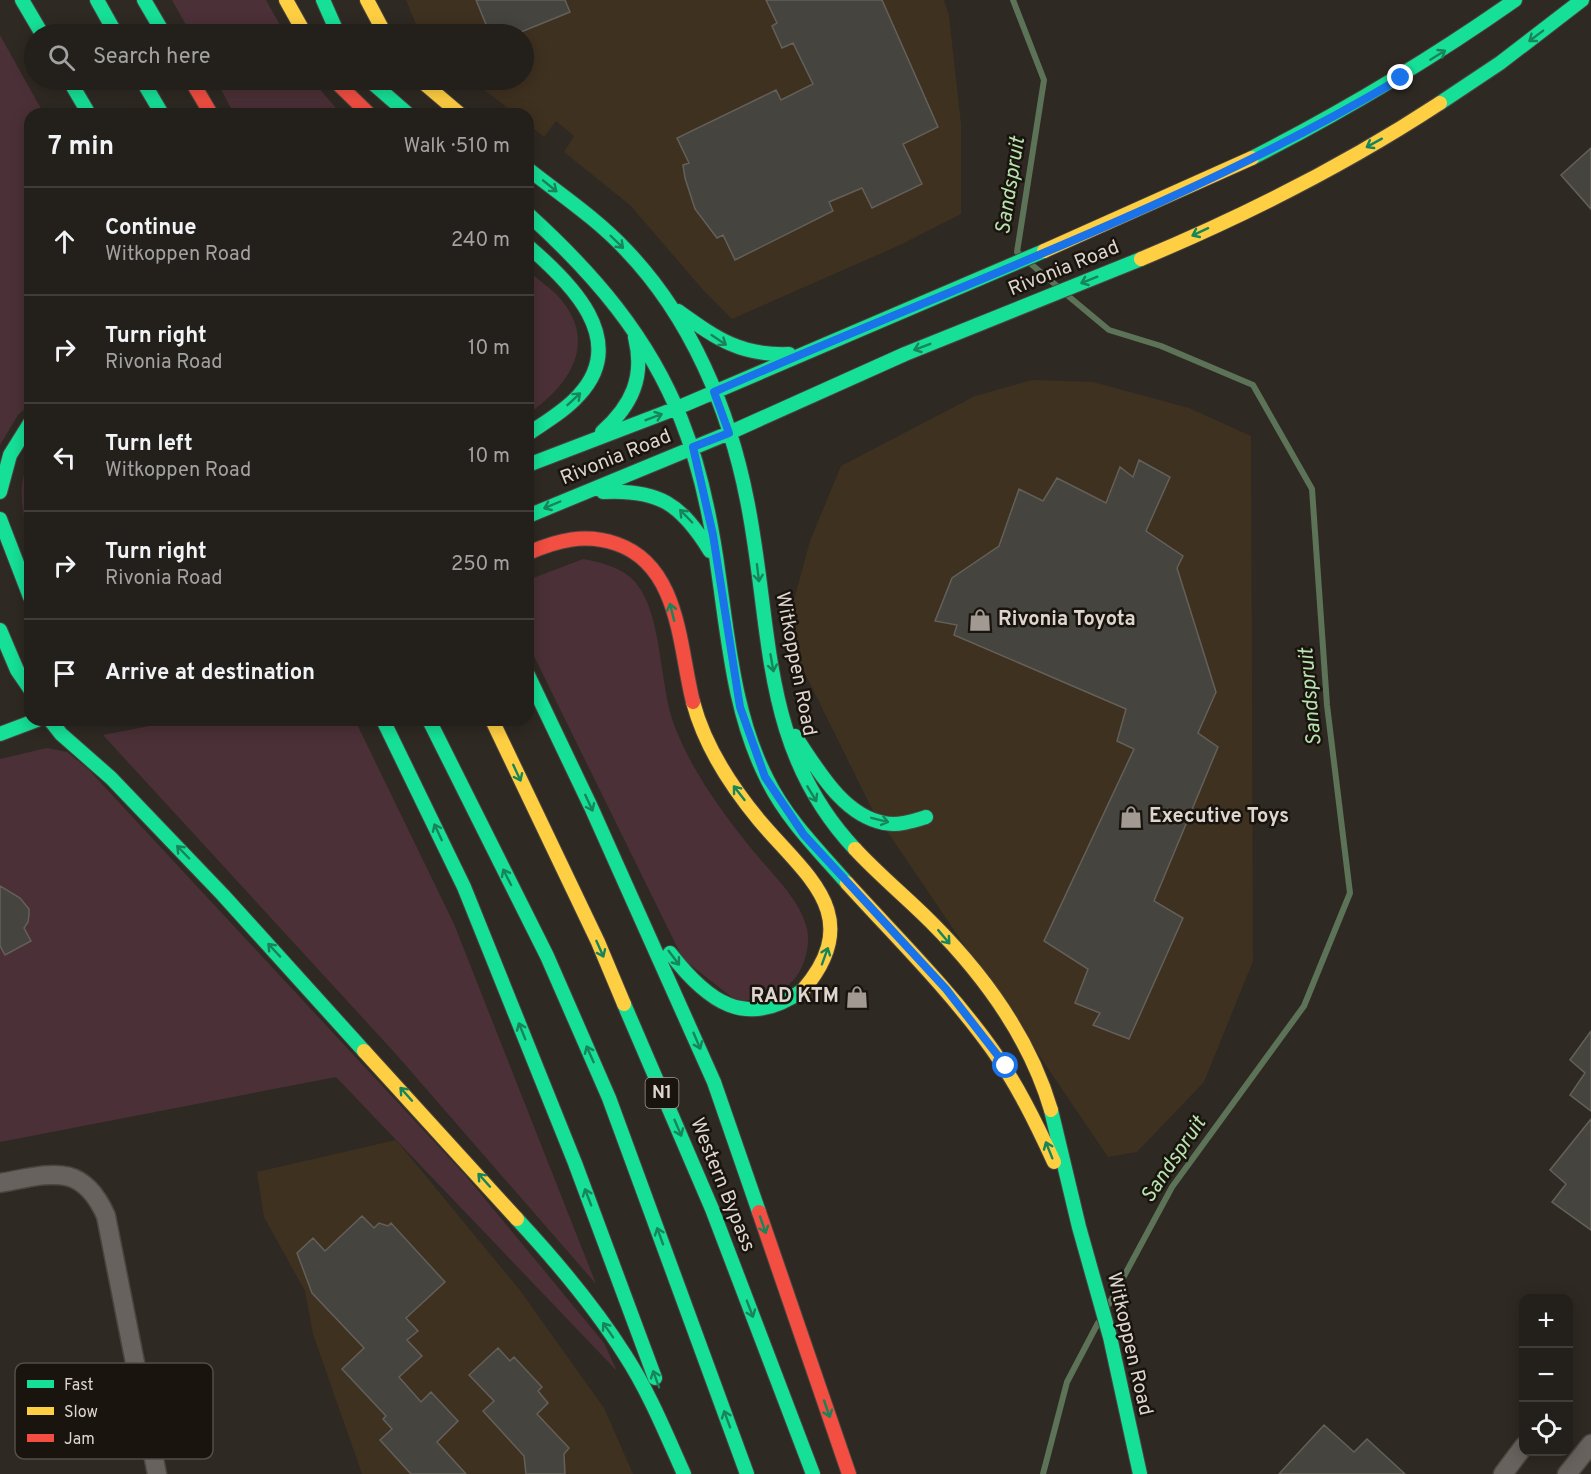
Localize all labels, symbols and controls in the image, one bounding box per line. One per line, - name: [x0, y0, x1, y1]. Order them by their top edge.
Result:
- search box: [24, 24, 534, 90]
- one-way arrow: [1528, 29, 1544, 42]
- icon: search: [45, 41, 78, 74]
- text: Search here: [93, 44, 211, 71]
- one-way arrow: [1429, 49, 1446, 61]
- route end: [1387, 64, 1413, 90]
- text: 7 min: [48, 131, 114, 164]
- text: Walk · 510 m: [404, 134, 510, 160]
- water label: Sandspruit: [990, 134, 1032, 237]
- one-way arrow: [1365, 138, 1382, 150]
- one-way arrow: [542, 180, 558, 193]
- text: Continue: [105, 215, 196, 242]
- icon: ahead: [48, 225, 81, 258]
- one-way arrow: [1192, 227, 1210, 239]
- text: 240 m: [451, 228, 510, 254]
- one-way arrow: [609, 234, 624, 249]
- street label: Rivonia Road: [1005, 235, 1123, 303]
- text: Witkoppen Road: [105, 242, 251, 268]
- one-way arrow: [1081, 275, 1099, 286]
- text: Turn right: [105, 323, 207, 350]
- icon: right: [48, 333, 81, 366]
- one-way arrow: [710, 334, 726, 346]
- text: 10 m: [468, 336, 510, 362]
- one-way arrow: [914, 342, 932, 353]
- text: Rivonia Road: [105, 350, 222, 376]
- one-way arrow: [567, 391, 582, 406]
- one-way arrow: [644, 410, 662, 421]
- street label: Rivonia Road: [557, 424, 675, 492]
- text: Turn left: [105, 431, 193, 458]
- icon: left: [48, 441, 81, 474]
- text: 10 m: [468, 444, 510, 470]
- text: Witkoppen Road: [105, 458, 251, 484]
- one-way arrow: [544, 500, 562, 512]
- one-way arrow: [679, 509, 693, 524]
- text: Turn right: [105, 539, 207, 566]
- icon: right: [48, 549, 81, 582]
- text: 250 m: [451, 552, 510, 578]
- one-way arrow: [753, 562, 764, 582]
- text: Rivonia Road: [105, 566, 222, 592]
- street label: Witkoppen Road: [768, 590, 822, 738]
- one-way arrow: [665, 603, 677, 622]
- shop icon: Rivonia Toyota: [967, 607, 993, 633]
- place label: Rivonia Toyota: [998, 607, 1136, 633]
- water label: Sandspruit: [1293, 645, 1329, 747]
- one-way arrow: [767, 652, 778, 672]
- icon: arrive: [48, 657, 81, 690]
- text: Arrive at destination: [105, 660, 315, 687]
- one-way arrow: [511, 763, 523, 781]
- one-way arrow: [807, 785, 819, 802]
- one-way arrow: [732, 786, 745, 802]
- one-way arrow: [584, 794, 596, 812]
- shop icon: Executive Toys: [1118, 804, 1144, 830]
- place label: Executive Toys: [1149, 804, 1289, 830]
- one-way arrow: [870, 815, 889, 827]
- one-way arrow: [432, 823, 443, 841]
- one-way arrow: [175, 845, 190, 860]
- one-way arrow: [501, 869, 513, 887]
- one-way arrow: [937, 929, 951, 944]
- one-way arrow: [596, 940, 607, 958]
- one-way arrow: [268, 943, 282, 958]
- one-way arrow: [821, 948, 832, 966]
- one-way arrow: [667, 950, 680, 966]
- place label: RAD KTM: [750, 984, 839, 1010]
- shop icon: RAD KTM: [844, 984, 870, 1010]
- one-way arrow: [516, 1022, 527, 1040]
- one-way arrow: [692, 1032, 703, 1050]
- one-way arrow: [584, 1045, 595, 1064]
- route start: [992, 1052, 1018, 1078]
- road number: N1: [646, 1078, 678, 1108]
- one-way arrow: [399, 1087, 413, 1102]
- water label: Sandspruit: [1135, 1110, 1214, 1208]
- street label: Western Bypass: [683, 1114, 761, 1256]
- one-way arrow: [673, 1119, 684, 1137]
- one-way arrow: [1043, 1141, 1054, 1160]
- one-way arrow: [477, 1172, 491, 1187]
- one-way arrow: [581, 1188, 592, 1206]
- one-way arrow: [759, 1215, 770, 1234]
- one-way arrow: [653, 1227, 664, 1246]
- street label: Witkoppen Road: [1100, 1270, 1158, 1418]
- map controls: [1519, 1294, 1573, 1456]
- button: +: [1519, 1294, 1573, 1348]
- one-way arrow: [746, 1299, 757, 1318]
- one-way arrow: [602, 1322, 614, 1338]
- button: −: [1519, 1348, 1573, 1402]
- legend: [15, 1363, 213, 1459]
- one-way arrow: [649, 1370, 660, 1389]
- text: Fast: [64, 1376, 94, 1396]
- one-way arrow: [822, 1399, 833, 1418]
- button: locate: [1519, 1402, 1573, 1456]
- text: Slow: [64, 1403, 98, 1423]
- one-way arrow: [720, 1410, 731, 1429]
- text: Jam: [64, 1430, 95, 1450]

